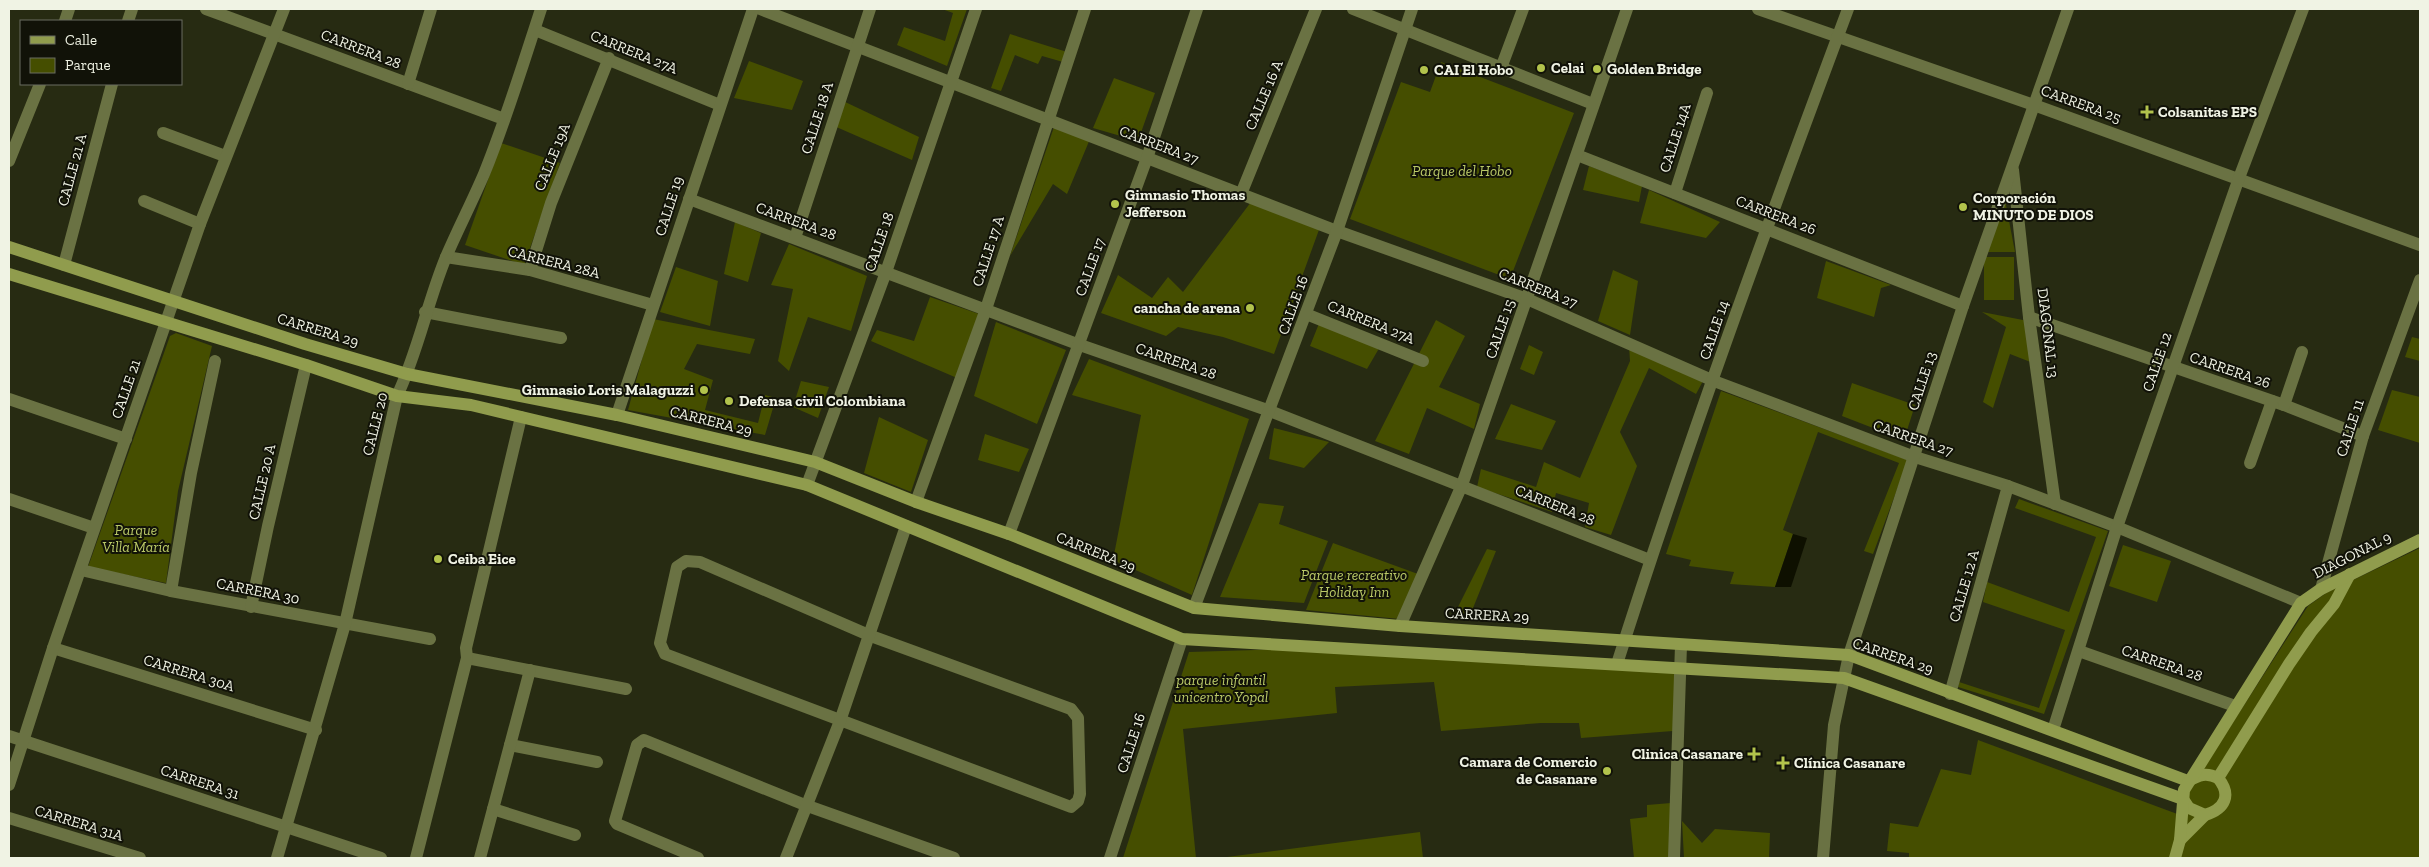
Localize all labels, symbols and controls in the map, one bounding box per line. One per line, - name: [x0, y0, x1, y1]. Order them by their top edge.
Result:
- legend: [20, 20, 182, 85]
- street label: CARRERA 28: [318, 25, 404, 73]
- street label: CARRERA 27A: [588, 26, 681, 78]
- text: Calle: [65, 31, 97, 49]
- text: Parque: [65, 56, 111, 74]
- street label: CALLE 16 A: [1241, 57, 1287, 133]
- place label: Celai: [1551, 59, 1585, 77]
- place label: Golden Bridge: [1607, 60, 1702, 78]
- place label: CAI El Hobo: [1434, 61, 1513, 79]
- marker: Celai: [1535, 62, 1547, 74]
- marker: Golden Bridge: [1591, 63, 1603, 75]
- marker: CAI El Hobo: [1418, 64, 1430, 76]
- street label: CALLE 18 A: [797, 80, 837, 156]
- street label: CARRERA 25: [2038, 81, 2124, 127]
- street label: CALLE 14A: [1655, 101, 1695, 175]
- place label: Colsanitas EPS: [2158, 103, 2257, 121]
- marker: Colsanitas EPS: [2140, 105, 2154, 119]
- street label: CALLE 19A: [530, 120, 574, 193]
- street label: CARRERA 27: [1117, 122, 1201, 168]
- street label: CALLE 21 A: [54, 132, 90, 208]
- park label: Parque del Hobo: [1412, 162, 1512, 180]
- street label: CALLE 19: [651, 174, 687, 238]
- place label: Gimnasio Thomas Jefferson: [1125, 186, 1245, 221]
- place label: Corporación MINUTO DE DIOS: [1973, 189, 2094, 224]
- street label: CARRERA 26: [1733, 191, 1819, 239]
- street label: CARRERA 28: [753, 198, 839, 244]
- marker: Gimnasio Thomas Jefferson: [1109, 198, 1121, 210]
- marker: Corporación MINUTO DE DIOS: [1957, 201, 1969, 213]
- street label: CALLE 18: [860, 210, 898, 274]
- street label: CALLE 17 A: [968, 213, 1008, 289]
- street label: CALLE 17: [1071, 235, 1109, 299]
- street label: CARRERA 28A: [506, 242, 602, 282]
- street label: CARRERA 27: [1496, 264, 1580, 312]
- street label: CALLE 16: [1274, 273, 1312, 337]
- street label: DIAGONAL 13: [2034, 287, 2062, 379]
- street label: CARRERA 27A: [1325, 296, 1418, 348]
- street label: CALLE 15: [1481, 297, 1519, 361]
- street label: CALLE 14: [1695, 298, 1733, 362]
- place label: cancha de arena: [1134, 299, 1240, 317]
- marker: cancha de arena: [1244, 302, 1256, 314]
- street label: CARRERA 29: [275, 309, 361, 351]
- street label: CALLE 12: [2138, 330, 2176, 394]
- street label: CARRERA 28: [1133, 339, 1219, 383]
- street label: CARRERA 26: [2187, 348, 2273, 392]
- street label: CALLE 13: [1904, 349, 1940, 413]
- street label: CALLE 21: [107, 357, 145, 421]
- place label: Gimnasio Loris Malaguzzi: [522, 381, 695, 399]
- marker: Gimnasio Loris Malaguzzi: [698, 384, 710, 396]
- street label: CALLE 20: [358, 391, 392, 457]
- place label: Defensa civil Colombiana: [739, 392, 906, 410]
- marker: Defensa civil Colombiana: [723, 395, 735, 407]
- street label: CALLE 11: [2332, 397, 2368, 459]
- street label: CARRERA 29: [668, 402, 754, 440]
- street label: CARRERA 27: [1871, 416, 1955, 460]
- street label: CALLE 20 A: [245, 442, 279, 522]
- street label: CARRERA 28: [1512, 481, 1598, 529]
- park label: Parque Villa María: [102, 521, 170, 556]
- street label: CARRERA 29: [1054, 528, 1138, 576]
- street label: DIAGONAL 9: [2310, 528, 2394, 582]
- street label: CALLE 12 A: [1945, 548, 1983, 624]
- place label: Ceiba Eice: [448, 550, 516, 568]
- marker: Ceiba Eice: [432, 553, 444, 565]
- park label: Parque recreativo Holiday Inn: [1301, 566, 1407, 601]
- street label: CARRERA 30: [215, 574, 301, 608]
- street label: CARRERA 29: [1444, 604, 1530, 626]
- street label: CARRERA 29: [1850, 634, 1936, 678]
- street label: CARRERA 28: [2119, 641, 2205, 685]
- street label: CARRERA 30A: [141, 651, 237, 695]
- park label: parque infantil unicentro Yopal: [1174, 671, 1268, 706]
- street label: CALLE 16: [1113, 711, 1149, 775]
- place label: Clinica Casanare: [1632, 745, 1743, 763]
- marker: Clinica Casanare: [1747, 747, 1761, 761]
- place label: Camara de Comercio de Casanare: [1460, 753, 1597, 788]
- place label: Clínica Casanare: [1794, 754, 1905, 772]
- marker: Clínica Casanare: [1776, 756, 1790, 770]
- street label: CARRERA 31: [158, 761, 242, 803]
- marker: Camara de Comercio de Casanare: [1601, 765, 1613, 777]
- street label: CARRERA 31A: [33, 801, 126, 845]

